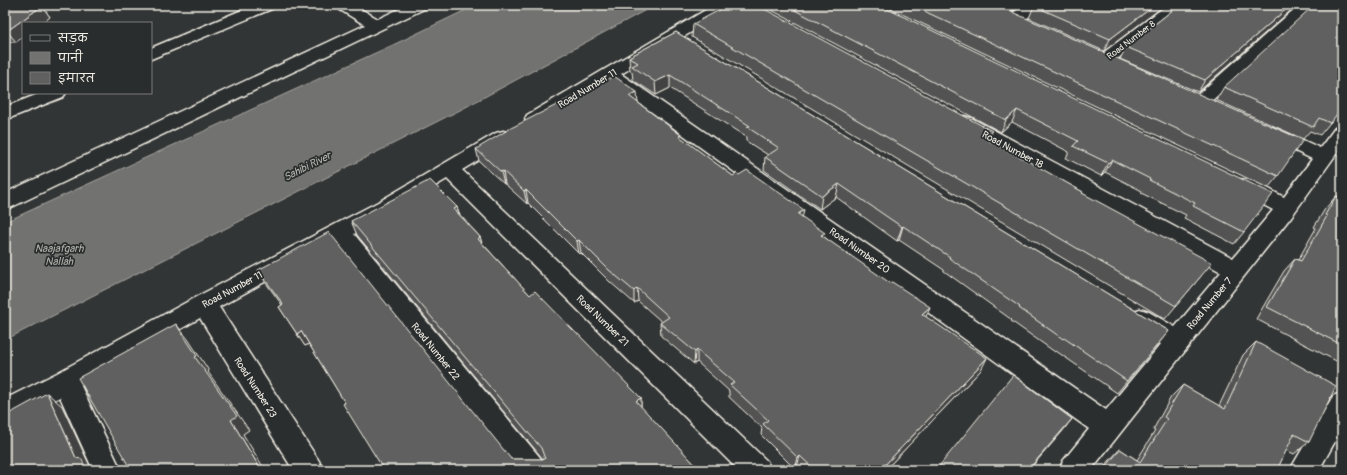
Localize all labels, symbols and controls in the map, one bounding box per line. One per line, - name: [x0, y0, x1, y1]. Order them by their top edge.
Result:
- street label: Road Number 8: [1105, 18, 1158, 62]
- legend: [22, 22, 152, 94]
- text: सड़क: [57, 31, 89, 46]
- text: पानी: [57, 49, 83, 66]
- street label: Road Number 11: [556, 67, 619, 111]
- text: इमारत: [58, 71, 96, 86]
- street label: Road Number 18: [980, 129, 1045, 171]
- water label: Sahibi River: [281, 148, 335, 184]
- street label: Road Number 20: [827, 225, 892, 276]
- water label: Naajafgarh Nallah: [35, 242, 84, 268]
- street label: Road Number 11: [200, 269, 265, 311]
- street label: Road Number 7: [1185, 275, 1235, 332]
- street label: Road Number 21: [574, 293, 631, 349]
- street label: Road Number 22: [409, 321, 462, 383]
- street label: Road Number 23: [231, 355, 279, 420]

